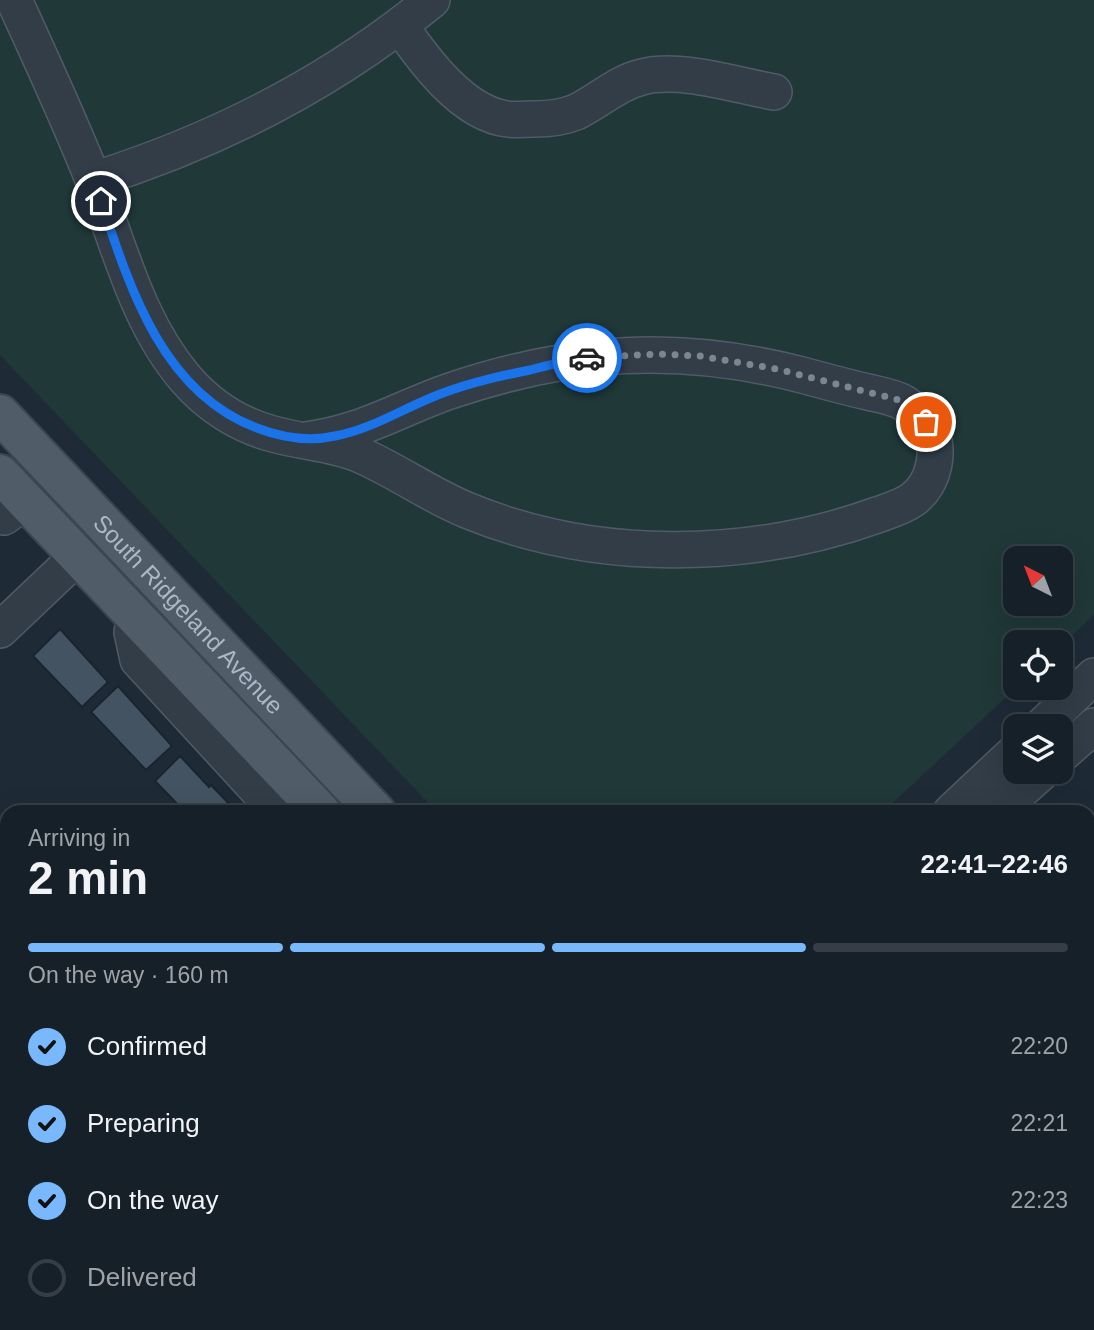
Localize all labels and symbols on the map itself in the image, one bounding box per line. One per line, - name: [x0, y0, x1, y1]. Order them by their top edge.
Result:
- pin: [71, 171, 131, 231]
- courier: [552, 323, 622, 393]
- pin: [896, 392, 956, 452]
- street label: South Ridgeland Avenue: [88, 509, 289, 719]
- north arrow: [1003, 546, 1073, 616]

